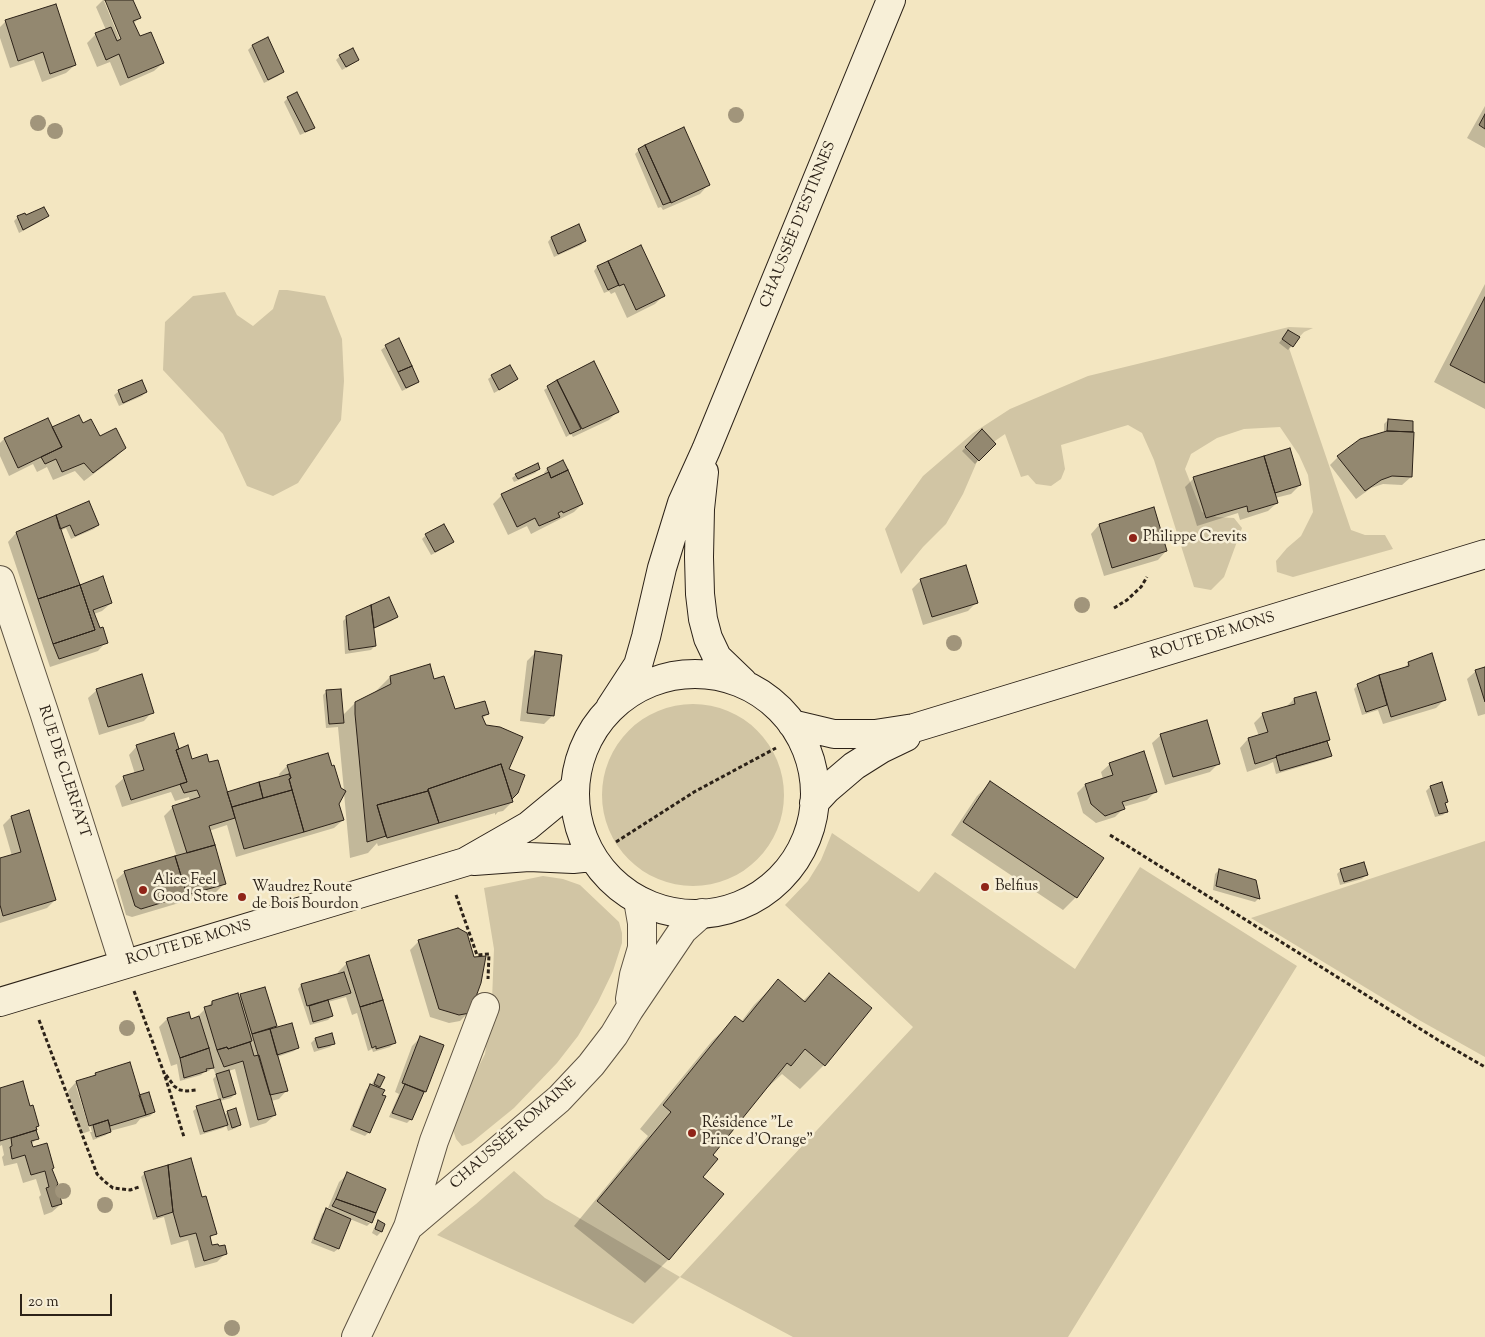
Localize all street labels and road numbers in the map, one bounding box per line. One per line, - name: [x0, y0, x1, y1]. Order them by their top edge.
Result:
- street label: CHAUSSÉE D'ESTINNES: [757, 139, 841, 311]
- street label: ROUTE DE MONS: [1149, 609, 1277, 665]
- street label: RUE DE CLERFAYT: [33, 704, 93, 840]
- street label: ROUTE DE MONS: [124, 918, 254, 970]
- street label: CHAUSSÉE ROMAINE: [447, 1074, 581, 1194]

